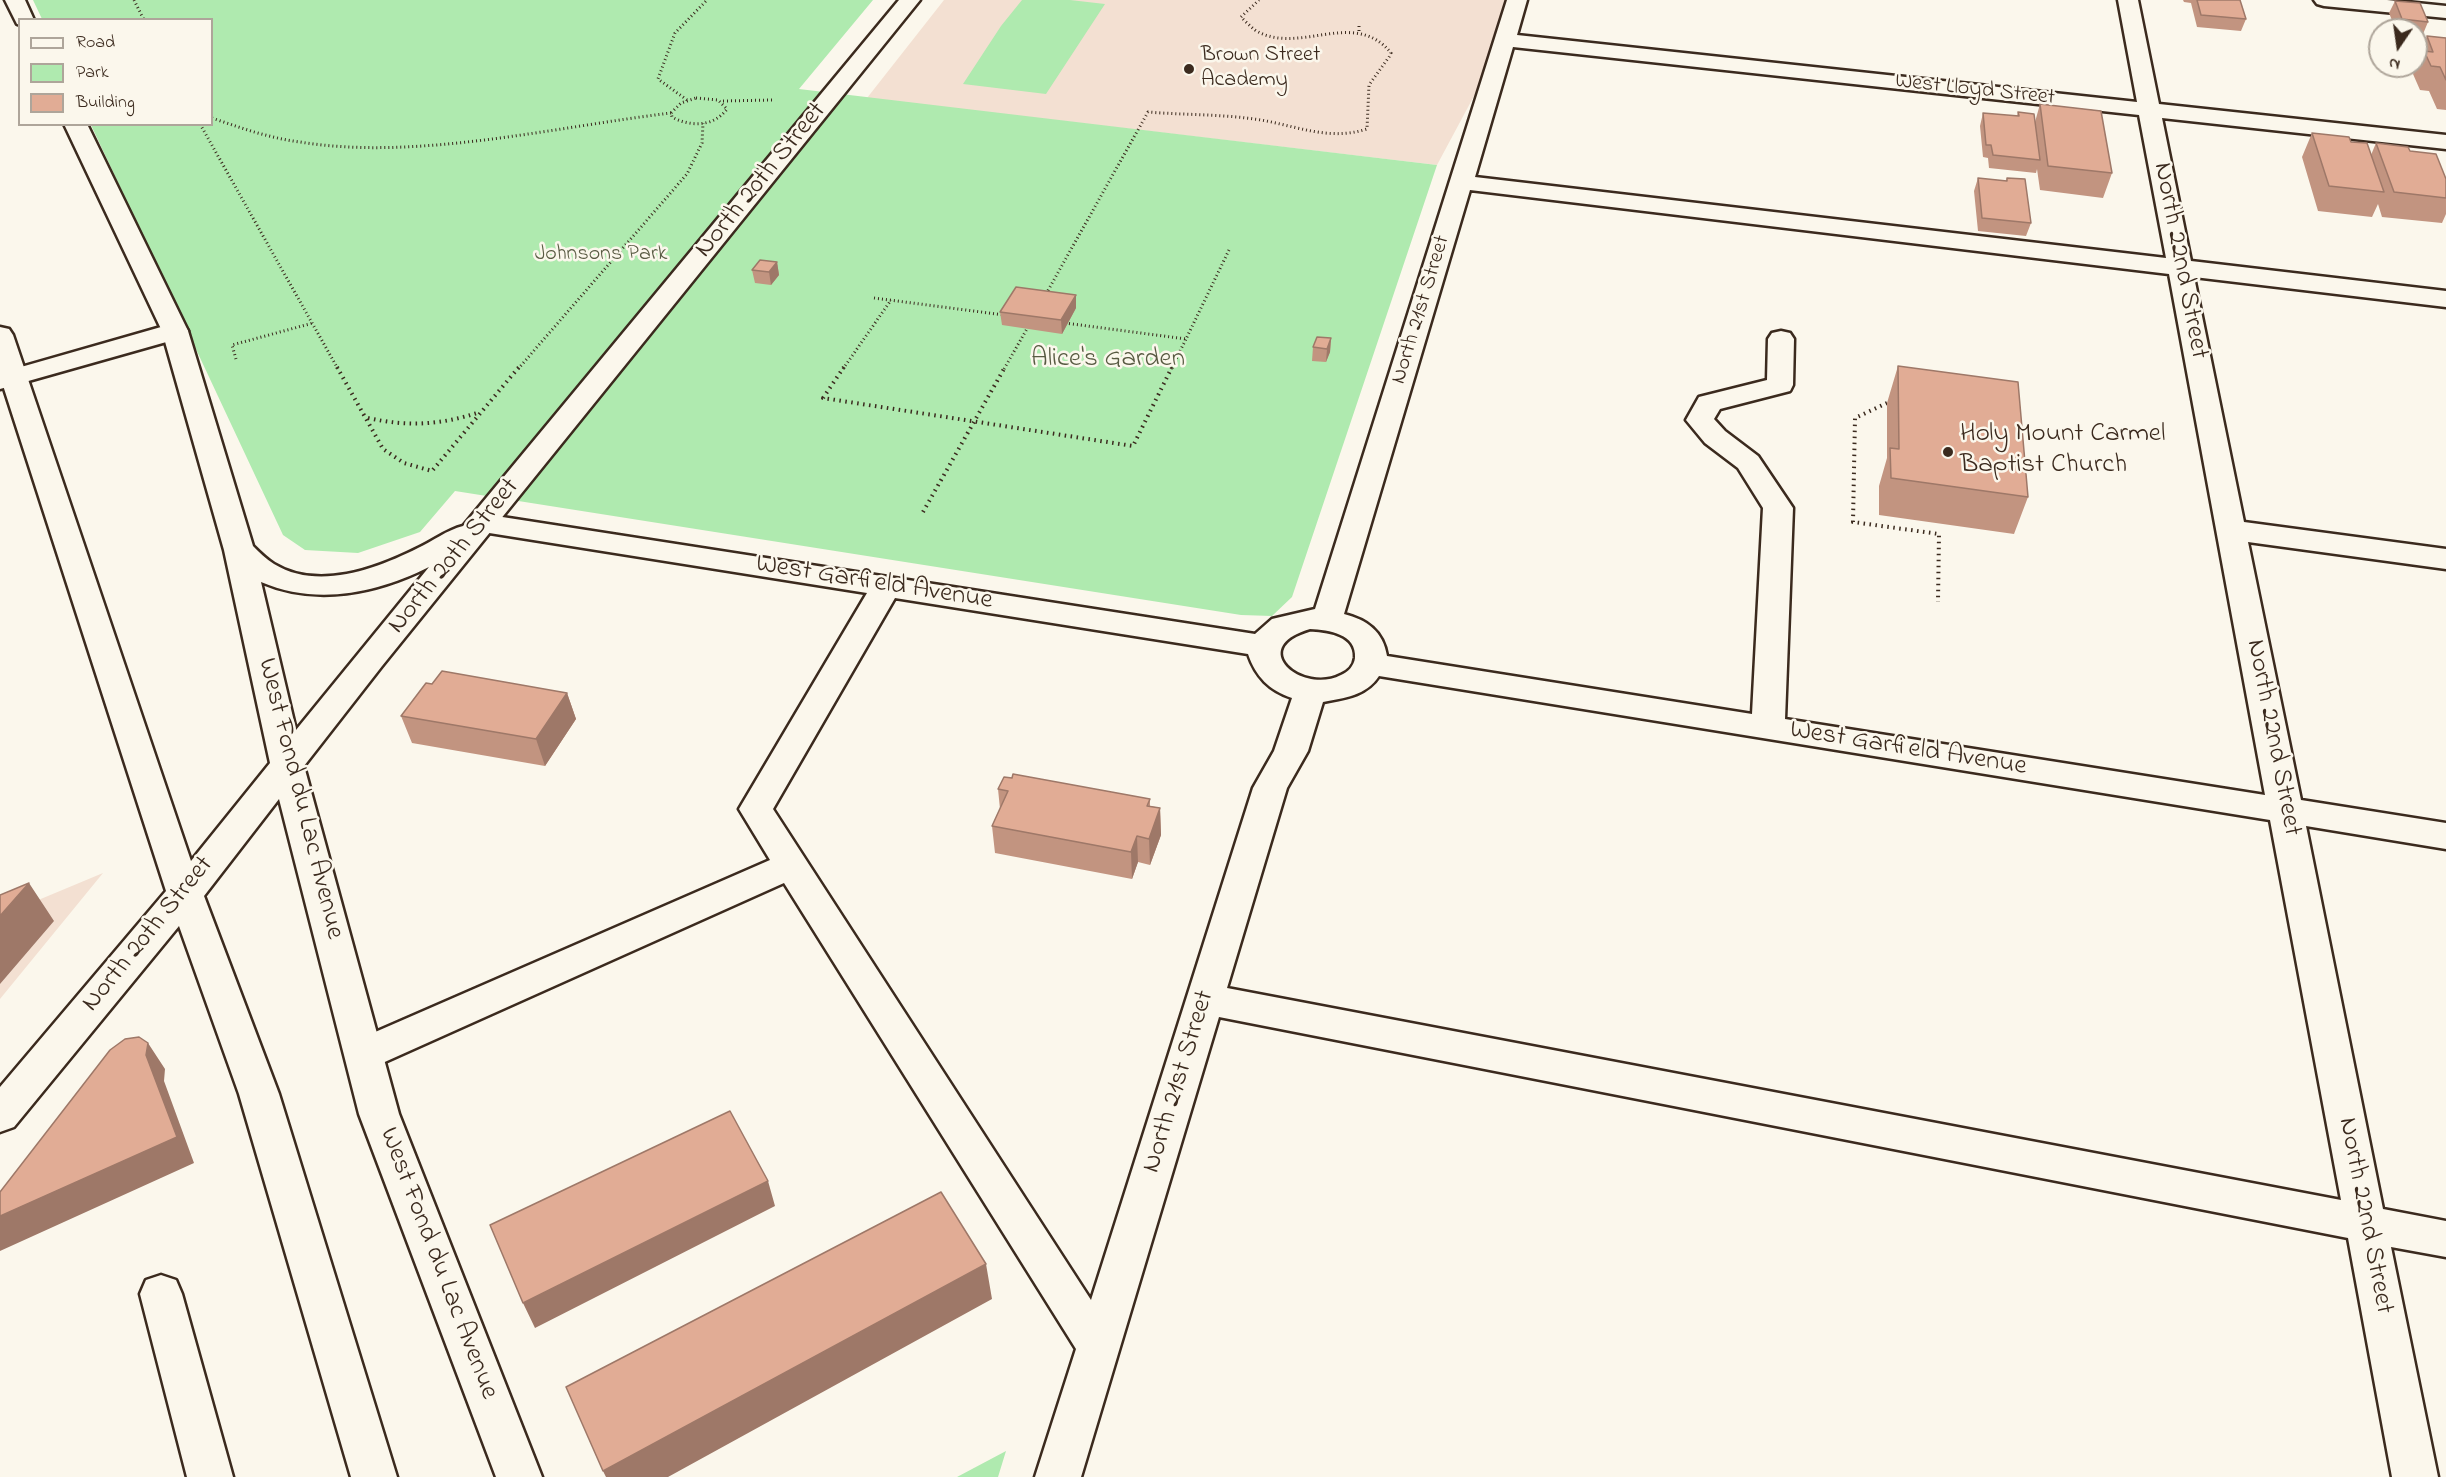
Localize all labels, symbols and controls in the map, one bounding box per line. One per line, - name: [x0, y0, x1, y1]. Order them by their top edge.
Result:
- legend: [18, 18, 213, 126]
- north arrow: [2368, 18, 2428, 78]
- text: Road: [76, 30, 115, 56]
- place label: Brown Street Academy: [1201, 43, 1320, 94]
- text: N: [2386, 51, 2402, 76]
- text: Park: [76, 60, 109, 86]
- marker: Brown Street Academy: [1182, 62, 1196, 76]
- street label: West Lloyd Street: [1894, 69, 2056, 113]
- text: Building: [76, 90, 135, 116]
- street label: North 20th Street: [689, 97, 835, 265]
- street label: North 22nd Street: [2144, 160, 2214, 362]
- street label: North 21st Street: [1387, 233, 1457, 387]
- park label: Johnsons Park: [535, 242, 667, 268]
- park label: Alice's Garden: [1031, 345, 1185, 377]
- place label: Holy Mount Carmel Baptist Church: [1960, 420, 2165, 483]
- marker: Holy Mount Carmel Baptist Church: [1941, 445, 1955, 459]
- street label: North 20th Street: [382, 473, 528, 641]
- street label: West Garfield Avenue: [753, 549, 995, 619]
- street label: North 22nd Street: [2237, 637, 2307, 839]
- street label: West Fond du Lac Avenue: [248, 655, 350, 943]
- street label: West Garfield Avenue: [1787, 715, 2029, 785]
- street label: North 20th Street: [76, 851, 222, 1019]
- street label: North 21st Street: [1137, 987, 1223, 1177]
- street label: North 22nd Street: [2329, 1115, 2399, 1317]
- street label: West Fond du Lac Avenue: [370, 1124, 504, 1404]

